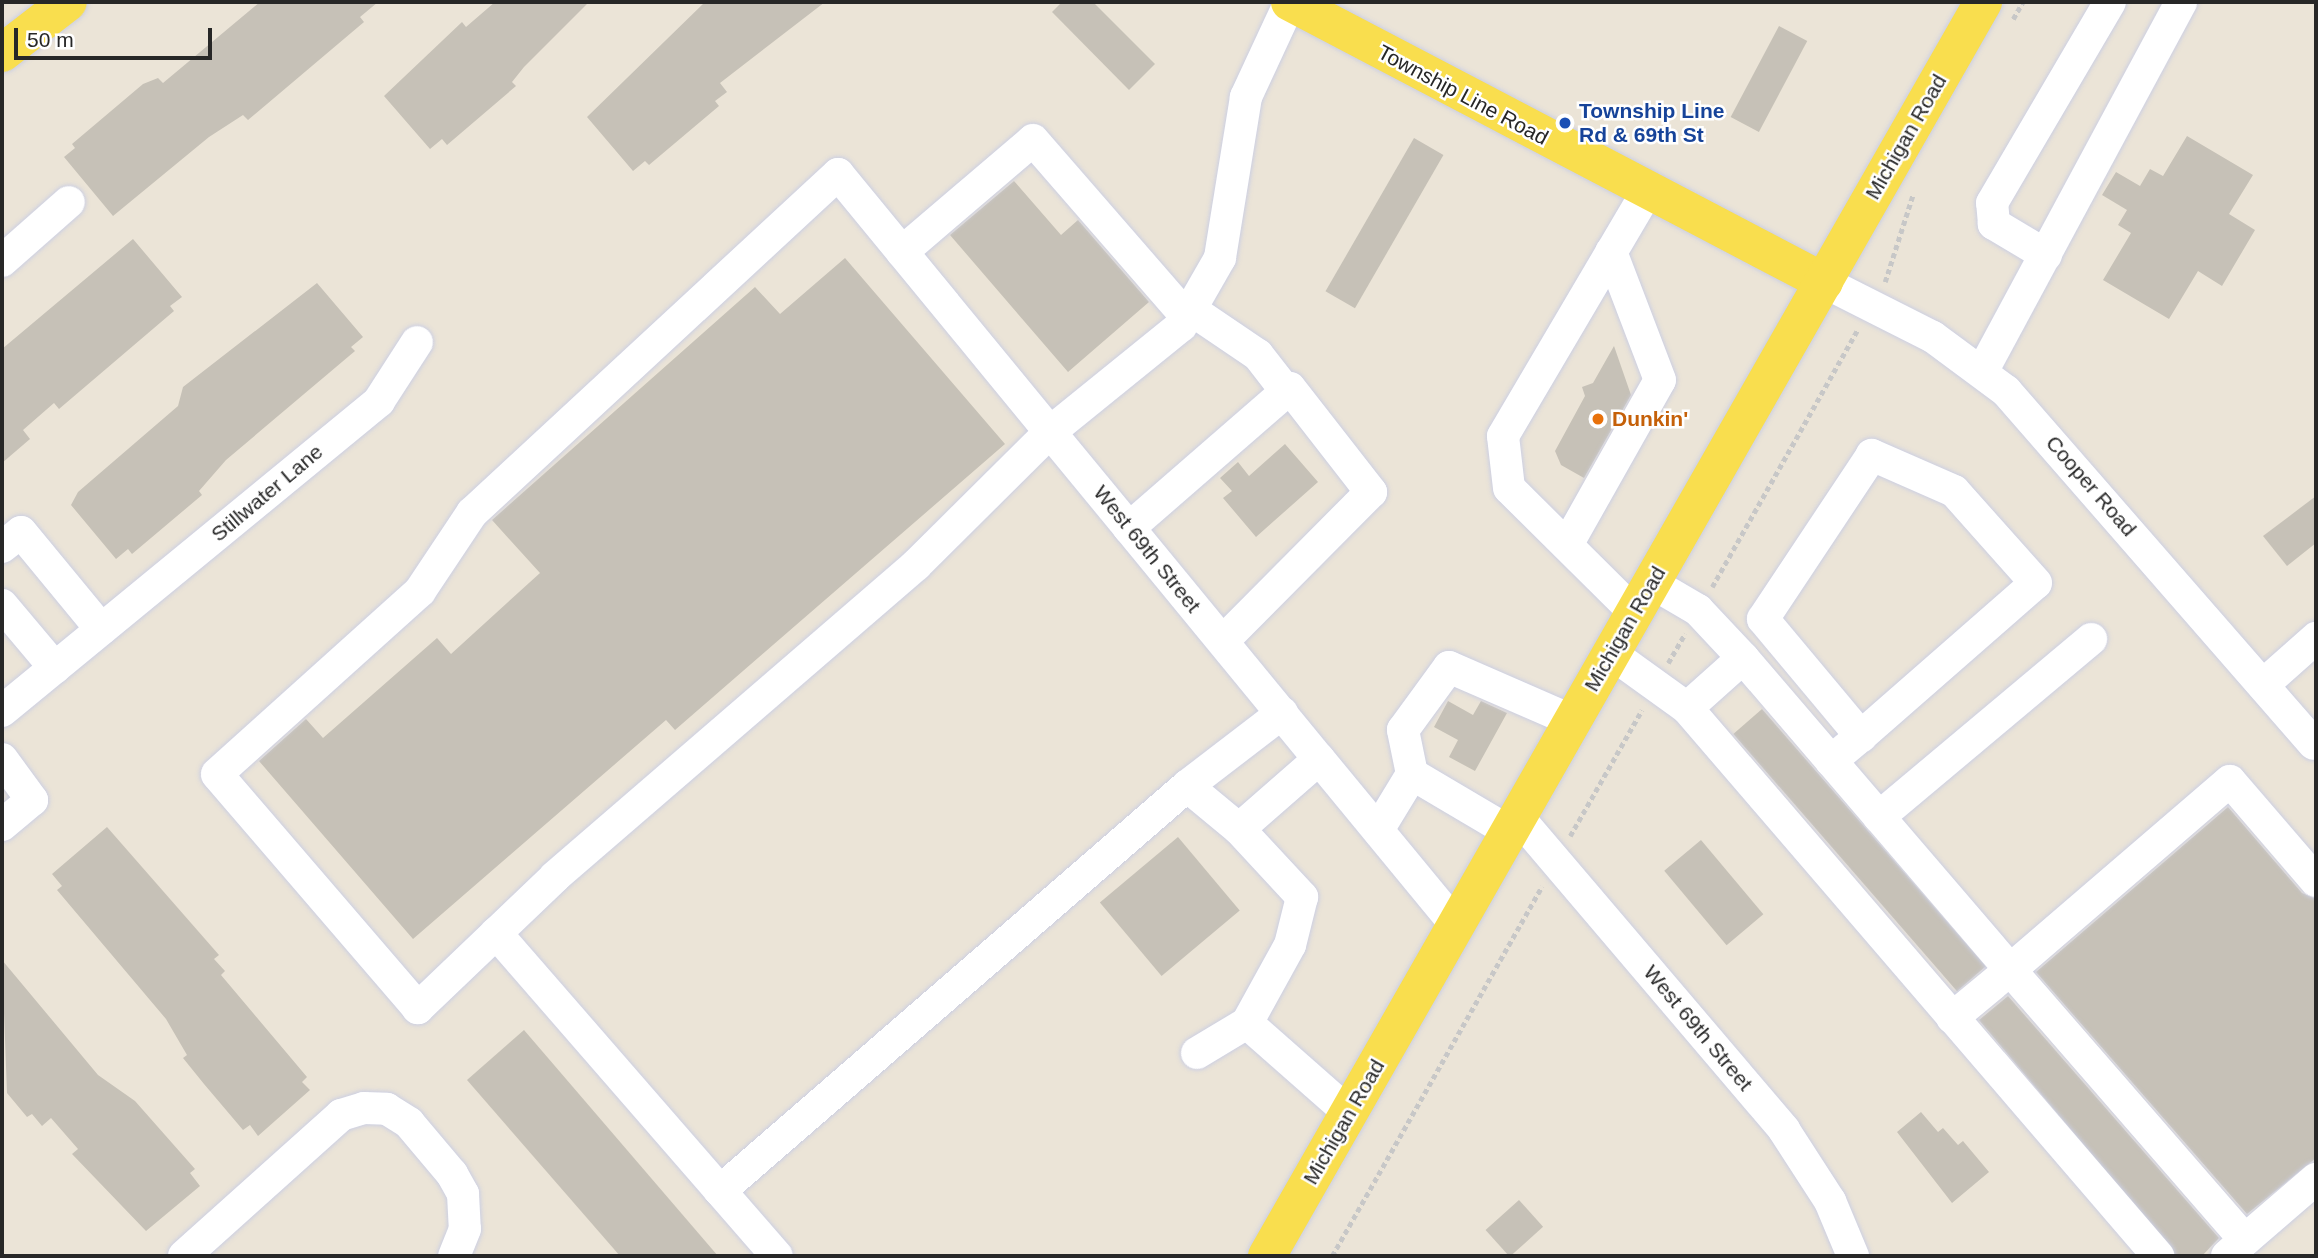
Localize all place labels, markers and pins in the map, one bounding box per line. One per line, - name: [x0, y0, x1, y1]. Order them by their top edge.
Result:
- place label: Township Line Rd & 69th St: [1579, 98, 1724, 148]
- marker: Township Line Rd & 69th St: [1557, 115, 1573, 131]
- place label: Dunkin': [1612, 406, 1688, 432]
- marker: Dunkin': [1590, 411, 1606, 427]

